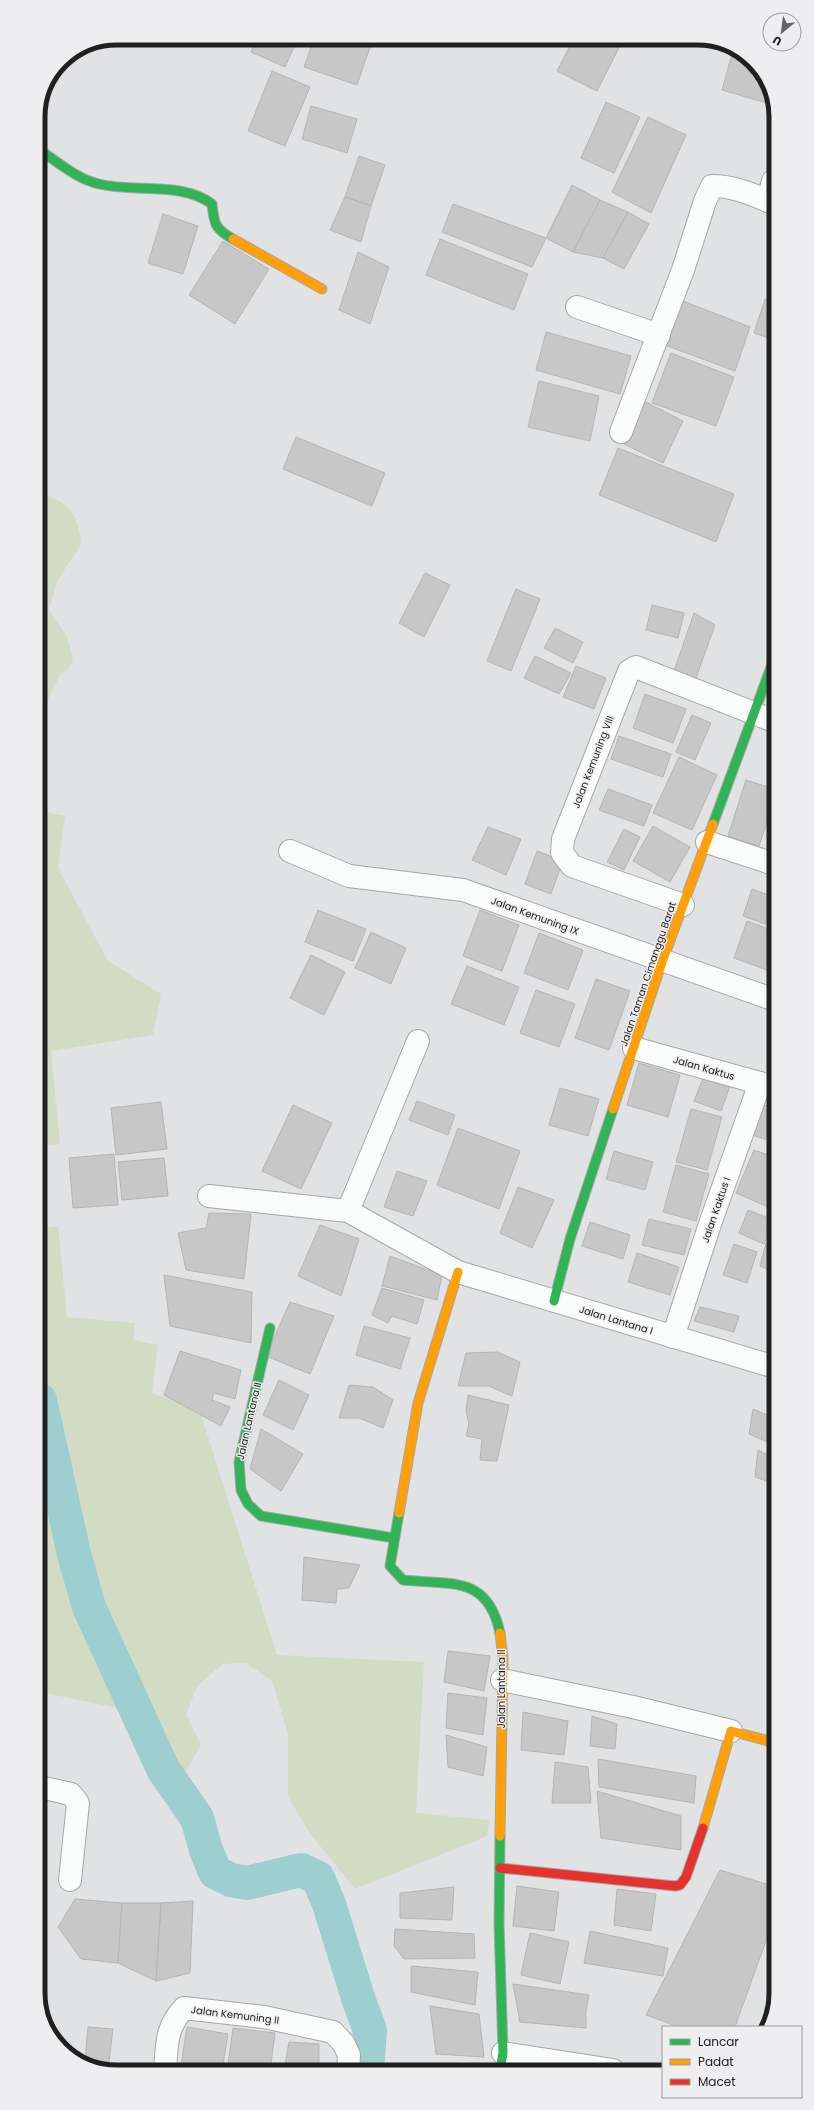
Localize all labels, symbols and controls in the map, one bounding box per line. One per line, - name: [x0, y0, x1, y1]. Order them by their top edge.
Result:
- north arrow: [762, 12, 802, 52]
- text: U: [770, 32, 784, 50]
- street label: Jalan Kemuning VIII: [568, 714, 618, 810]
- street label: Jalan Kemuning IX: [489, 893, 581, 939]
- street label: Jalan Taman Cimanggu Barat: [616, 899, 680, 1048]
- street label: Jalan Kaktus: [671, 1052, 737, 1084]
- street label: Jalan Kaktus I: [698, 1175, 734, 1245]
- street label: Jalan Lantana I: [577, 1302, 655, 1338]
- street label: Jalan Lantana II: [233, 1381, 265, 1461]
- street label: Jalan Lantana II: [494, 1650, 509, 1728]
- street label: Jalan Kemuning II: [190, 2002, 280, 2028]
- legend: [662, 2026, 802, 2098]
- text: Lancar: [698, 2033, 739, 2050]
- text: Padat: [698, 2053, 734, 2070]
- text: Macet: [698, 2073, 736, 2090]

